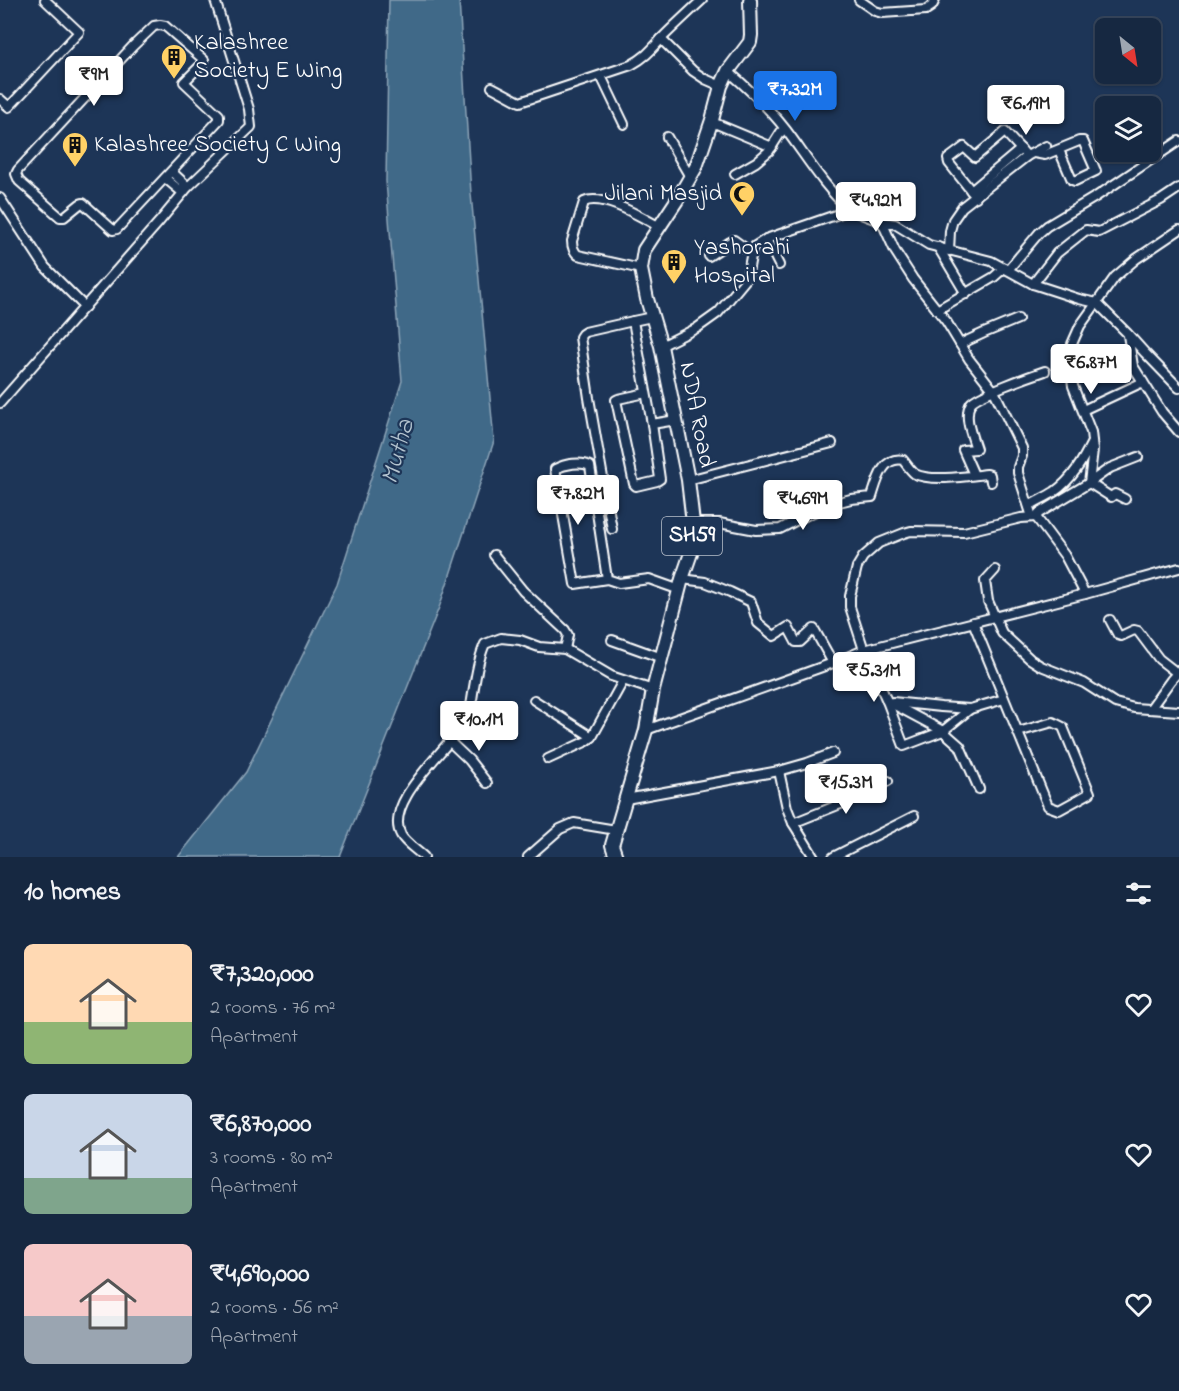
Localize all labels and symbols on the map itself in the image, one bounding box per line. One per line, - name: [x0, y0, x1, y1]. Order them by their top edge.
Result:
- north arrow: [1095, 18, 1161, 84]
- place label: Kalashree Society E Wing: [194, 26, 342, 90]
- building icon: Kalashree Society E Wing: [159, 42, 189, 80]
- pin: ₹9M: [65, 56, 123, 107]
- pin: ₹7.32M: [746, 71, 844, 122]
- pin: ₹6.19M: [977, 85, 1075, 136]
- place label: Kalashree Society C Wing: [94, 128, 341, 164]
- building icon: Kalashree Society C Wing: [60, 130, 90, 168]
- place label: Jilani Masjid: [604, 177, 723, 212]
- mosque icon: Jilani Masjid: [727, 179, 757, 217]
- pin: ₹4.92M: [827, 182, 925, 233]
- place label: Yashorahi Hospital: [694, 231, 790, 294]
- building icon: Yashorahi Hospital: [659, 247, 689, 285]
- pin: ₹6.87M: [1042, 344, 1140, 395]
- street label: NDA Road: [669, 359, 723, 471]
- water label: Mutha: [372, 414, 426, 489]
- pin: ₹7.82M: [529, 475, 627, 526]
- pin: ₹4.69M: [754, 480, 852, 531]
- road number: SH59: [662, 517, 722, 555]
- pin: ₹5.31M: [825, 652, 923, 703]
- pin: ₹10.1M: [430, 701, 528, 752]
- pin: ₹15.3M: [797, 764, 895, 815]

